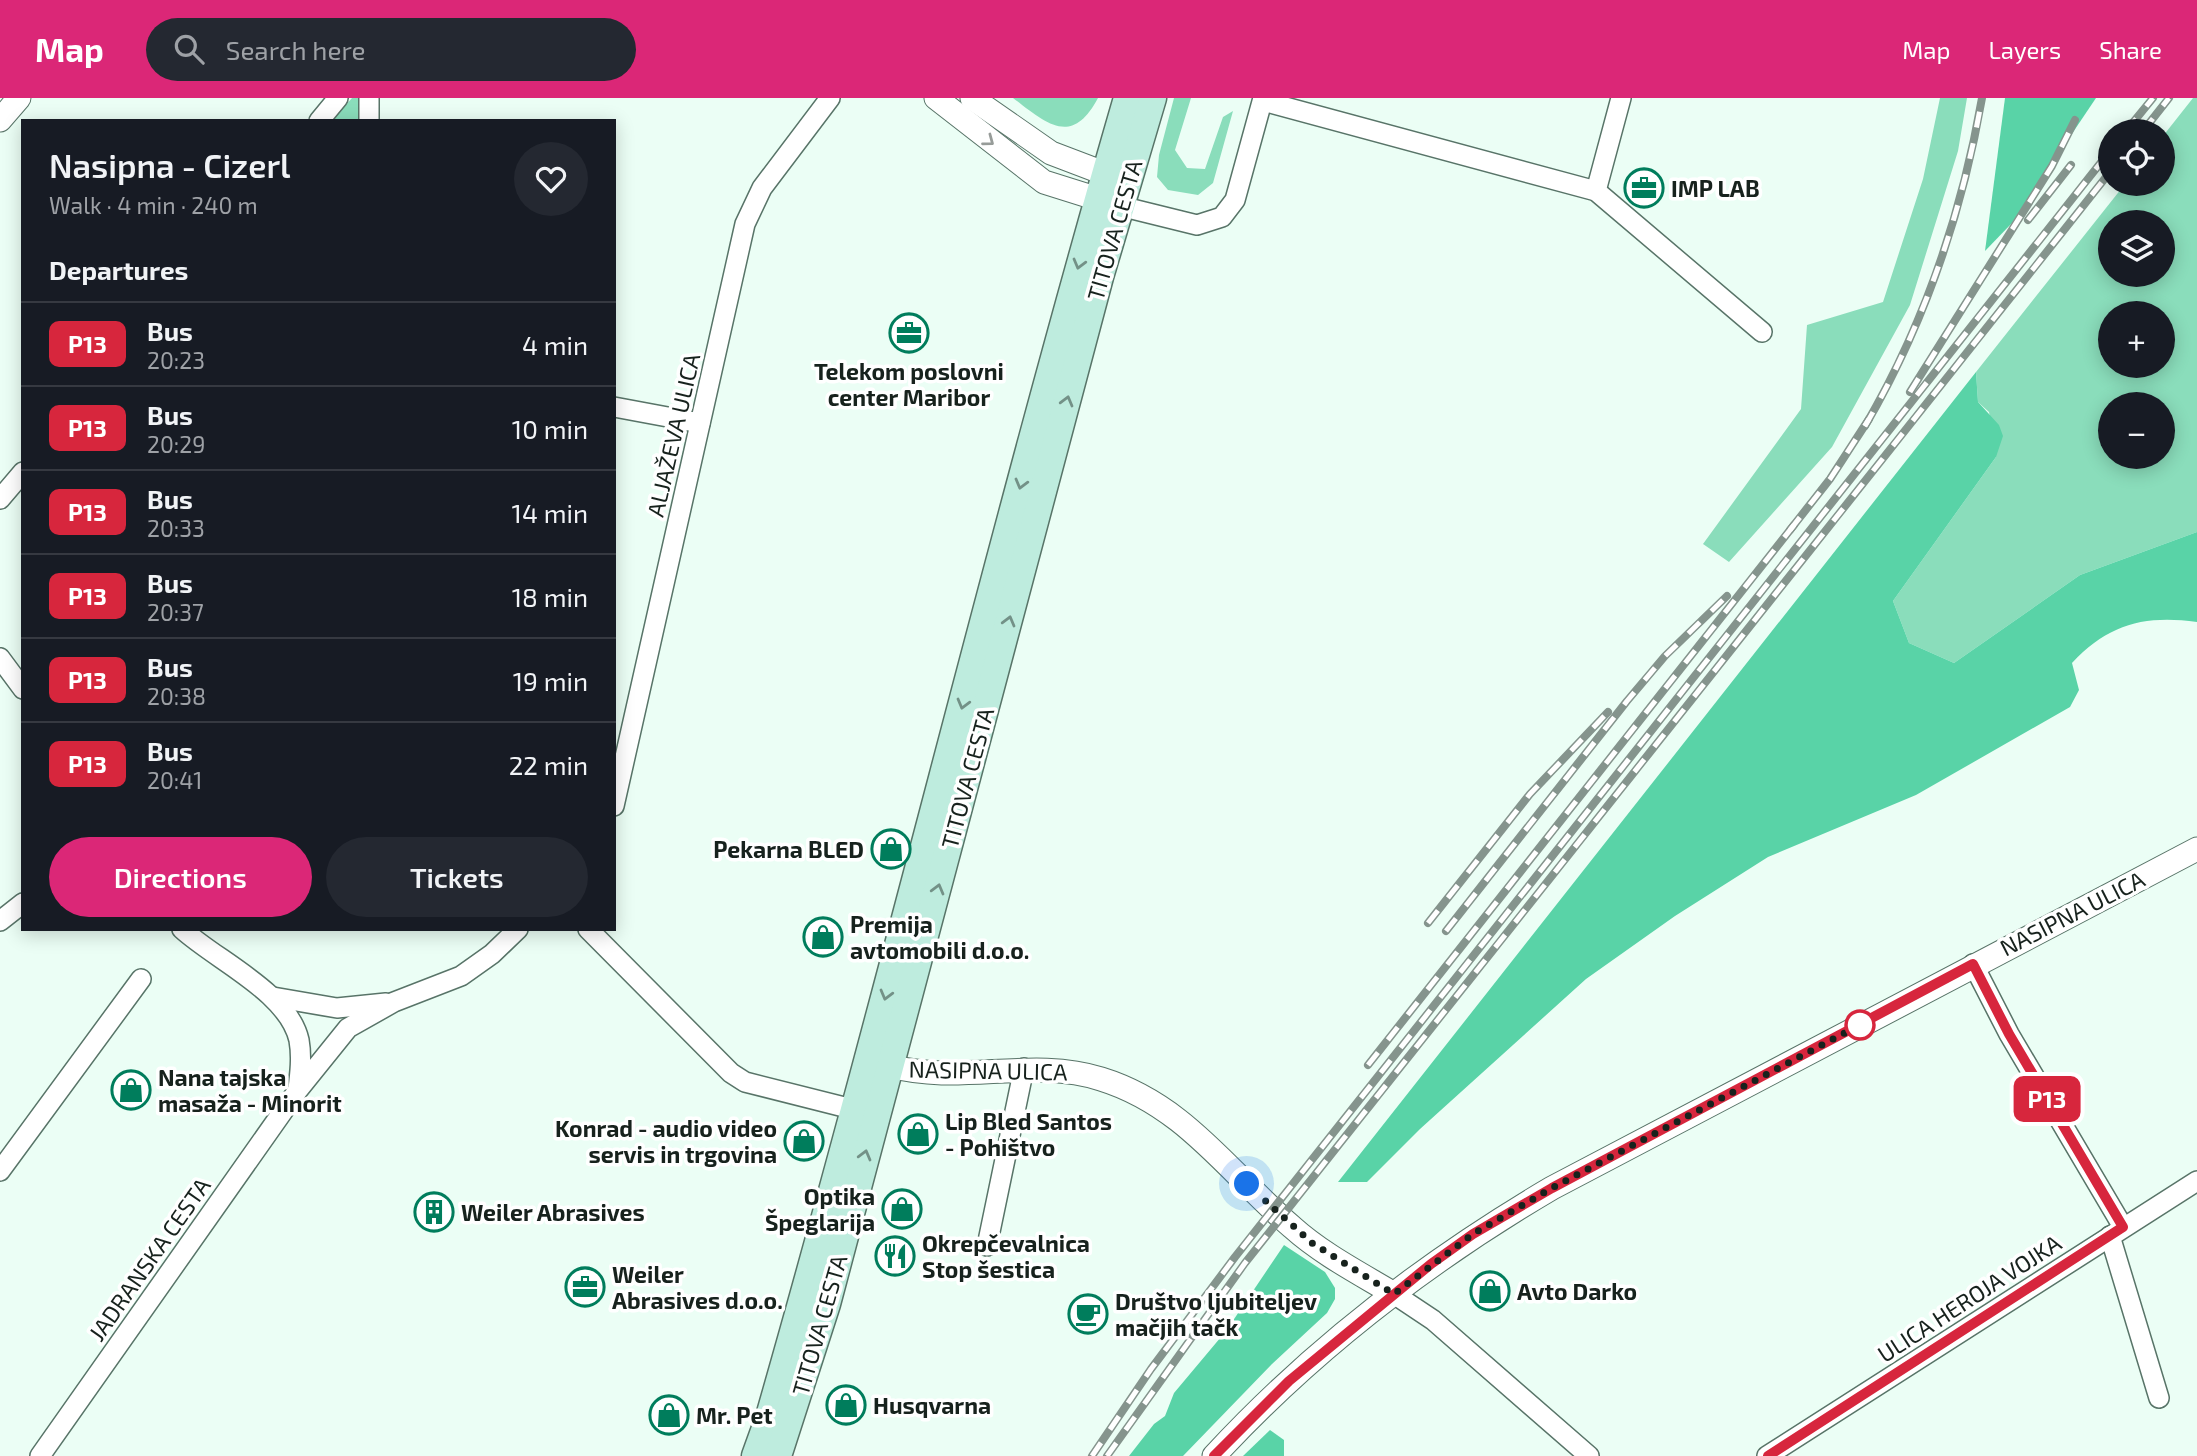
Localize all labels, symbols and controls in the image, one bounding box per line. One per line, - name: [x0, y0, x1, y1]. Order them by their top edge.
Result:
- search box: [146, 18, 636, 81]
- text: Map: [35, 29, 104, 69]
- icon: search: [170, 30, 208, 68]
- text: Search here: [226, 34, 365, 65]
- text: Map: [1902, 35, 1950, 64]
- text: Layers: [1988, 35, 2061, 64]
- text: Share: [2099, 35, 2162, 64]
- map controls: [2098, 119, 2175, 469]
- button: locate: [2098, 119, 2175, 196]
- one-way arrow: [982, 132, 994, 145]
- button: heart: [514, 142, 588, 216]
- text: Nasipna - Cizerl: [49, 145, 291, 185]
- street label: TITOVA CESTA: [1081, 156, 1148, 304]
- office icon: IMP LAB: [1623, 167, 1665, 209]
- place label: IMP LAB: [1671, 174, 1760, 202]
- text: Walk · 4 min · 240 m: [49, 191, 258, 219]
- button: layers: [2098, 210, 2175, 287]
- text: Departures: [49, 254, 188, 285]
- one-way arrow: [1073, 258, 1088, 270]
- button: +: [2098, 301, 2175, 378]
- office icon: Telekom poslovni center Maribor: [888, 312, 930, 354]
- text: Bus: [147, 315, 193, 346]
- text: P13: [68, 329, 107, 358]
- text: 4 min: [522, 329, 588, 360]
- text: 20:23: [147, 346, 205, 374]
- street label: ALJAŽEVA ULICA: [641, 350, 706, 519]
- place label: Telekom poslovni center Maribor: [814, 357, 1004, 411]
- button: −: [2098, 392, 2175, 469]
- one-way arrow: [1059, 396, 1073, 408]
- text: Bus: [147, 399, 193, 430]
- text: P13: [68, 413, 107, 442]
- text: 10 min: [512, 413, 588, 444]
- text: 20:29: [147, 430, 205, 458]
- one-way arrow: [1015, 478, 1029, 490]
- text: Bus: [147, 483, 193, 514]
- text: P13: [68, 497, 107, 526]
- text: 14 min: [512, 497, 588, 528]
- text: 20:33: [147, 514, 205, 542]
- text: Bus: [147, 567, 193, 598]
- text: P13: [68, 581, 107, 610]
- text: 18 min: [512, 581, 588, 612]
- text: 20:37: [147, 598, 204, 626]
- one-way arrow: [1001, 615, 1015, 627]
- text: Bus: [147, 651, 193, 682]
- text: P13: [68, 665, 107, 694]
- text: 19 min: [513, 665, 588, 696]
- text: 20:38: [147, 682, 206, 710]
- one-way arrow: [957, 698, 971, 710]
- street label: TITOVA CESTA: [935, 704, 999, 852]
- text: Bus: [147, 735, 193, 766]
- text: P13: [68, 749, 107, 778]
- text: 22 min: [509, 749, 588, 780]
- text: 20:41: [147, 766, 203, 794]
- shop icon: Pekarna BLED: [870, 828, 912, 870]
- place label: Pekarna BLED: [713, 835, 864, 863]
- button: Directions: [49, 837, 312, 917]
- button: Tickets: [326, 837, 588, 917]
- street label: NASIPNA ULICA: [1995, 864, 2150, 961]
- one-way arrow: [930, 883, 944, 895]
- place label: Premija avtomobili d.o.o.: [850, 910, 1029, 964]
- shop icon: Premija avtomobili d.o.o.: [802, 916, 844, 958]
- one-way arrow: [880, 989, 894, 1001]
- unlabelled marker: [1845, 1010, 1875, 1040]
- street label: NASIPNA ULICA: [908, 1055, 1068, 1085]
- place label: Nana tajska masaža - Minorit: [158, 1063, 342, 1117]
- shop icon: Nana tajska masaža - Minorit: [110, 1069, 152, 1111]
- line badge: P13: [2007, 1076, 2087, 1122]
- text: P13: [2028, 1084, 2066, 1113]
- place label: Lip Bled Santos - Pohištvo: [945, 1107, 1112, 1161]
- shop icon: Lip Bled Santos - Pohištvo: [897, 1113, 939, 1155]
- place label: Konrad - audio video servis in trgovina: [555, 1114, 777, 1168]
- shop icon: Konrad - audio video servis in trgovina: [783, 1120, 825, 1162]
- one-way arrow: [857, 1150, 871, 1162]
- your location: [1229, 1166, 1264, 1201]
- street label: JADRANSKA CESTA: [82, 1171, 216, 1346]
- place label: Optika Špeglarija: [765, 1182, 875, 1236]
- shop icon: Optika Špeglarija: [881, 1188, 923, 1230]
- building icon: Weiler Abrasives: [413, 1191, 455, 1233]
- place label: Weiler Abrasives: [461, 1198, 645, 1226]
- street label: ULICA HEROJA VOJKA: [1872, 1228, 2067, 1368]
- place label: Okrepčevalnica Stop šestica: [922, 1229, 1090, 1283]
- restaurant icon: Okrepčevalnica Stop šestica: [874, 1235, 916, 1277]
- street label: TITOVA CESTA: [786, 1251, 853, 1399]
- place label: Weiler Abrasives d.o.o.: [612, 1260, 783, 1314]
- office icon: Weiler Abrasives d.o.o.: [564, 1266, 606, 1308]
- shop icon: Avto Darko: [1469, 1270, 1511, 1312]
- place label: Avto Darko: [1517, 1277, 1637, 1305]
- place label: Društvo ljubiteljev mačjih tačk: [1115, 1287, 1317, 1341]
- cafe icon: Društvo ljubiteljev mačjih tačk: [1067, 1293, 1109, 1335]
- shop icon: Husqvarna: [825, 1384, 867, 1426]
- place label: Husqvarna: [873, 1391, 991, 1419]
- shop icon: Mr. Pet: [648, 1394, 690, 1436]
- place label: Mr. Pet: [696, 1401, 773, 1429]

